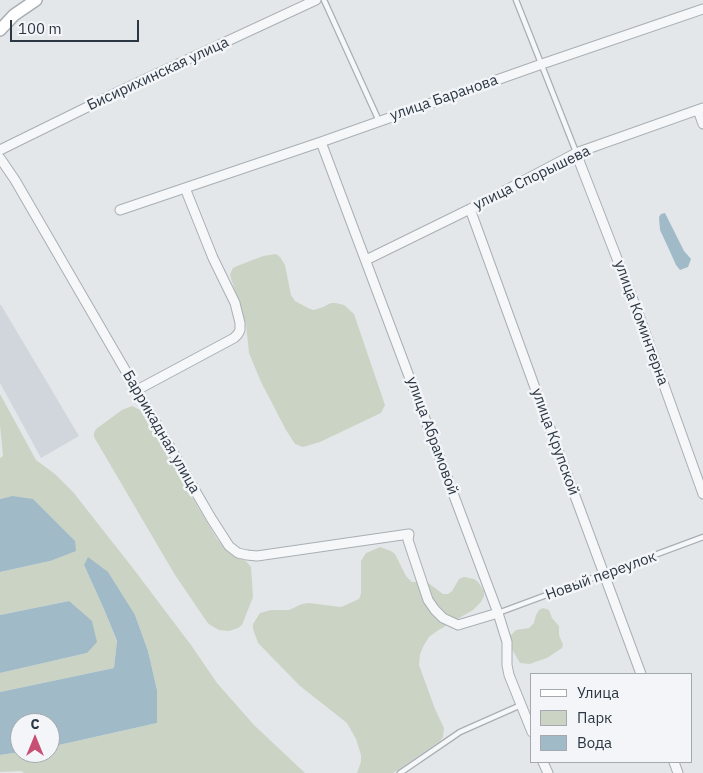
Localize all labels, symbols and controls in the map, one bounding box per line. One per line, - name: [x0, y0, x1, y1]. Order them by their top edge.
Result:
- scale bar: [12, 10, 141, 42]
- text: 100 m: [18, 19, 62, 38]
- street label: Бисирихинская улица: [84, 33, 232, 115]
- street label: улица Баранова: [388, 71, 500, 125]
- street label: улица Спорышева: [471, 142, 593, 214]
- street label: улица Коминтерна: [610, 258, 672, 388]
- street label: Баррикадная улица: [118, 367, 204, 497]
- street label: улица Абрамовой: [402, 375, 462, 497]
- street label: улица Крупской: [527, 386, 583, 498]
- street label: Новый переулок: [543, 548, 659, 604]
- legend: [530, 673, 693, 763]
- text: Улица: [577, 683, 619, 702]
- text: Парк: [577, 708, 612, 727]
- north arrow: [10, 713, 60, 763]
- text: С: [30, 715, 40, 733]
- text: Вода: [577, 733, 612, 752]

